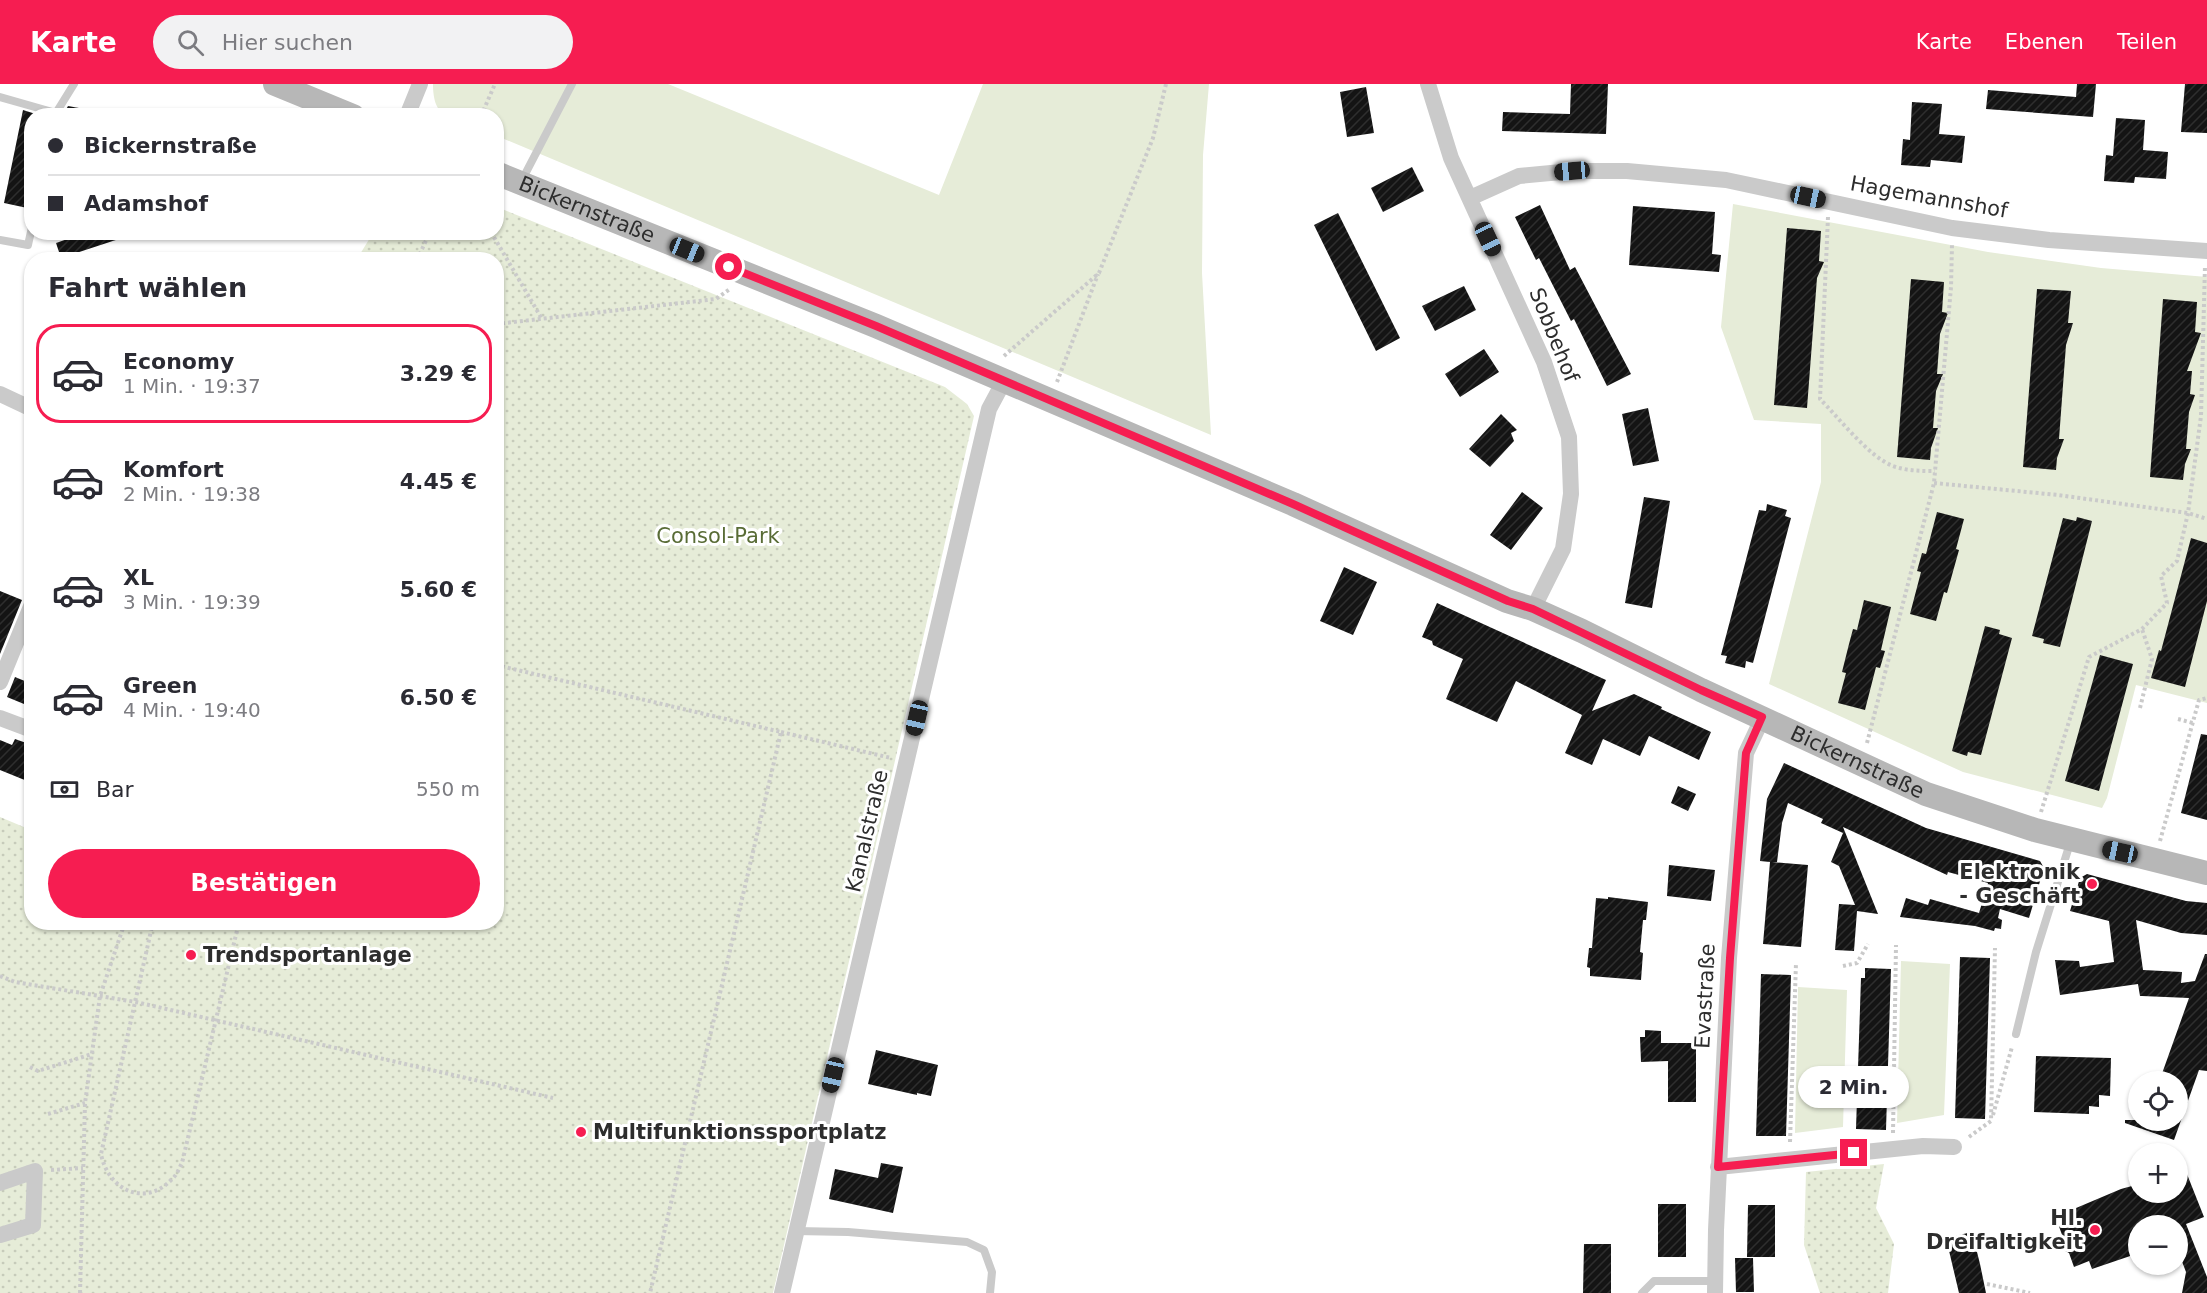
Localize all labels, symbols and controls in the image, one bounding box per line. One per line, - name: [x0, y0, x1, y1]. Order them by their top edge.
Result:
- search box: [153, 15, 573, 69]
- text: Karte: [30, 26, 117, 59]
- icon: search: [174, 26, 207, 59]
- text: Hier suchen: [222, 30, 353, 55]
- text: Karte: [1916, 30, 1972, 54]
- text: Ebenen: [2005, 30, 2084, 54]
- text: Teilen: [2117, 30, 2177, 54]
- text: Bickernstraße: [84, 133, 257, 158]
- car: [1553, 160, 1591, 182]
- street label: Bickernstraße: [515, 171, 658, 248]
- street label: Hagemannshof: [1848, 171, 2010, 223]
- car: [1789, 184, 1827, 210]
- text: Adamshof: [84, 191, 208, 216]
- car: [1472, 219, 1504, 259]
- car: [667, 235, 707, 265]
- route start: [715, 253, 742, 280]
- text: Fahrt wählen: [48, 272, 247, 303]
- street label: Sobbehof: [1524, 284, 1584, 386]
- icon: car: [51, 347, 105, 401]
- text: Economy: [123, 349, 234, 374]
- text: 3.29 €: [400, 361, 477, 386]
- text: 1 Min. · 19:37: [123, 374, 261, 398]
- icon: car: [51, 455, 105, 509]
- text: Komfort: [123, 457, 224, 482]
- text: 4.45 €: [400, 469, 477, 494]
- text: 2 Min. · 19:38: [123, 482, 261, 506]
- park label: Consol-Park: [656, 524, 781, 548]
- icon: car: [51, 563, 105, 617]
- text: XL: [123, 565, 154, 590]
- text: 5.60 €: [400, 577, 477, 602]
- text: 3 Min. · 19:39: [123, 590, 261, 614]
- icon: car: [51, 671, 105, 725]
- text: Green: [123, 673, 197, 698]
- text: 6.50 €: [400, 685, 477, 710]
- text: 4 Min. · 19:40: [123, 698, 261, 722]
- car: [904, 698, 930, 738]
- street label: Bickernstraße: [1787, 721, 1928, 804]
- street label: Kanalstraße: [841, 767, 893, 895]
- icon: cash: [48, 773, 81, 806]
- text: Bar: [96, 777, 134, 802]
- text: 550 m: [416, 777, 480, 801]
- car: [2101, 839, 2139, 865]
- button: Bestätigen: [48, 849, 480, 918]
- place label: Elektronik - Geschäft: [1959, 860, 2081, 908]
- marker: Elektronik - Geschäft: [2085, 877, 2099, 891]
- place label: Trendsportanlage: [203, 943, 412, 967]
- street label: Evastraße: [1690, 943, 1720, 1049]
- marker: Trendsportanlage: [184, 948, 198, 962]
- car: [820, 1055, 846, 1095]
- callout: 2 Min.: [1798, 1066, 1910, 1108]
- map controls: [2128, 1071, 2188, 1275]
- button: locate: [2128, 1071, 2188, 1131]
- text: 2 Min.: [1819, 1075, 1888, 1099]
- place label: Multifunktionssportplatz: [593, 1120, 886, 1144]
- marker: Multifunktionssportplatz: [574, 1125, 588, 1139]
- route end: [1840, 1139, 1867, 1166]
- button: +: [2128, 1143, 2188, 1203]
- place label: Hl. Dreifaltigkeit: [1926, 1206, 2083, 1254]
- button: −: [2128, 1215, 2188, 1275]
- marker: Hl. Dreifaltigkeit: [2088, 1223, 2102, 1237]

